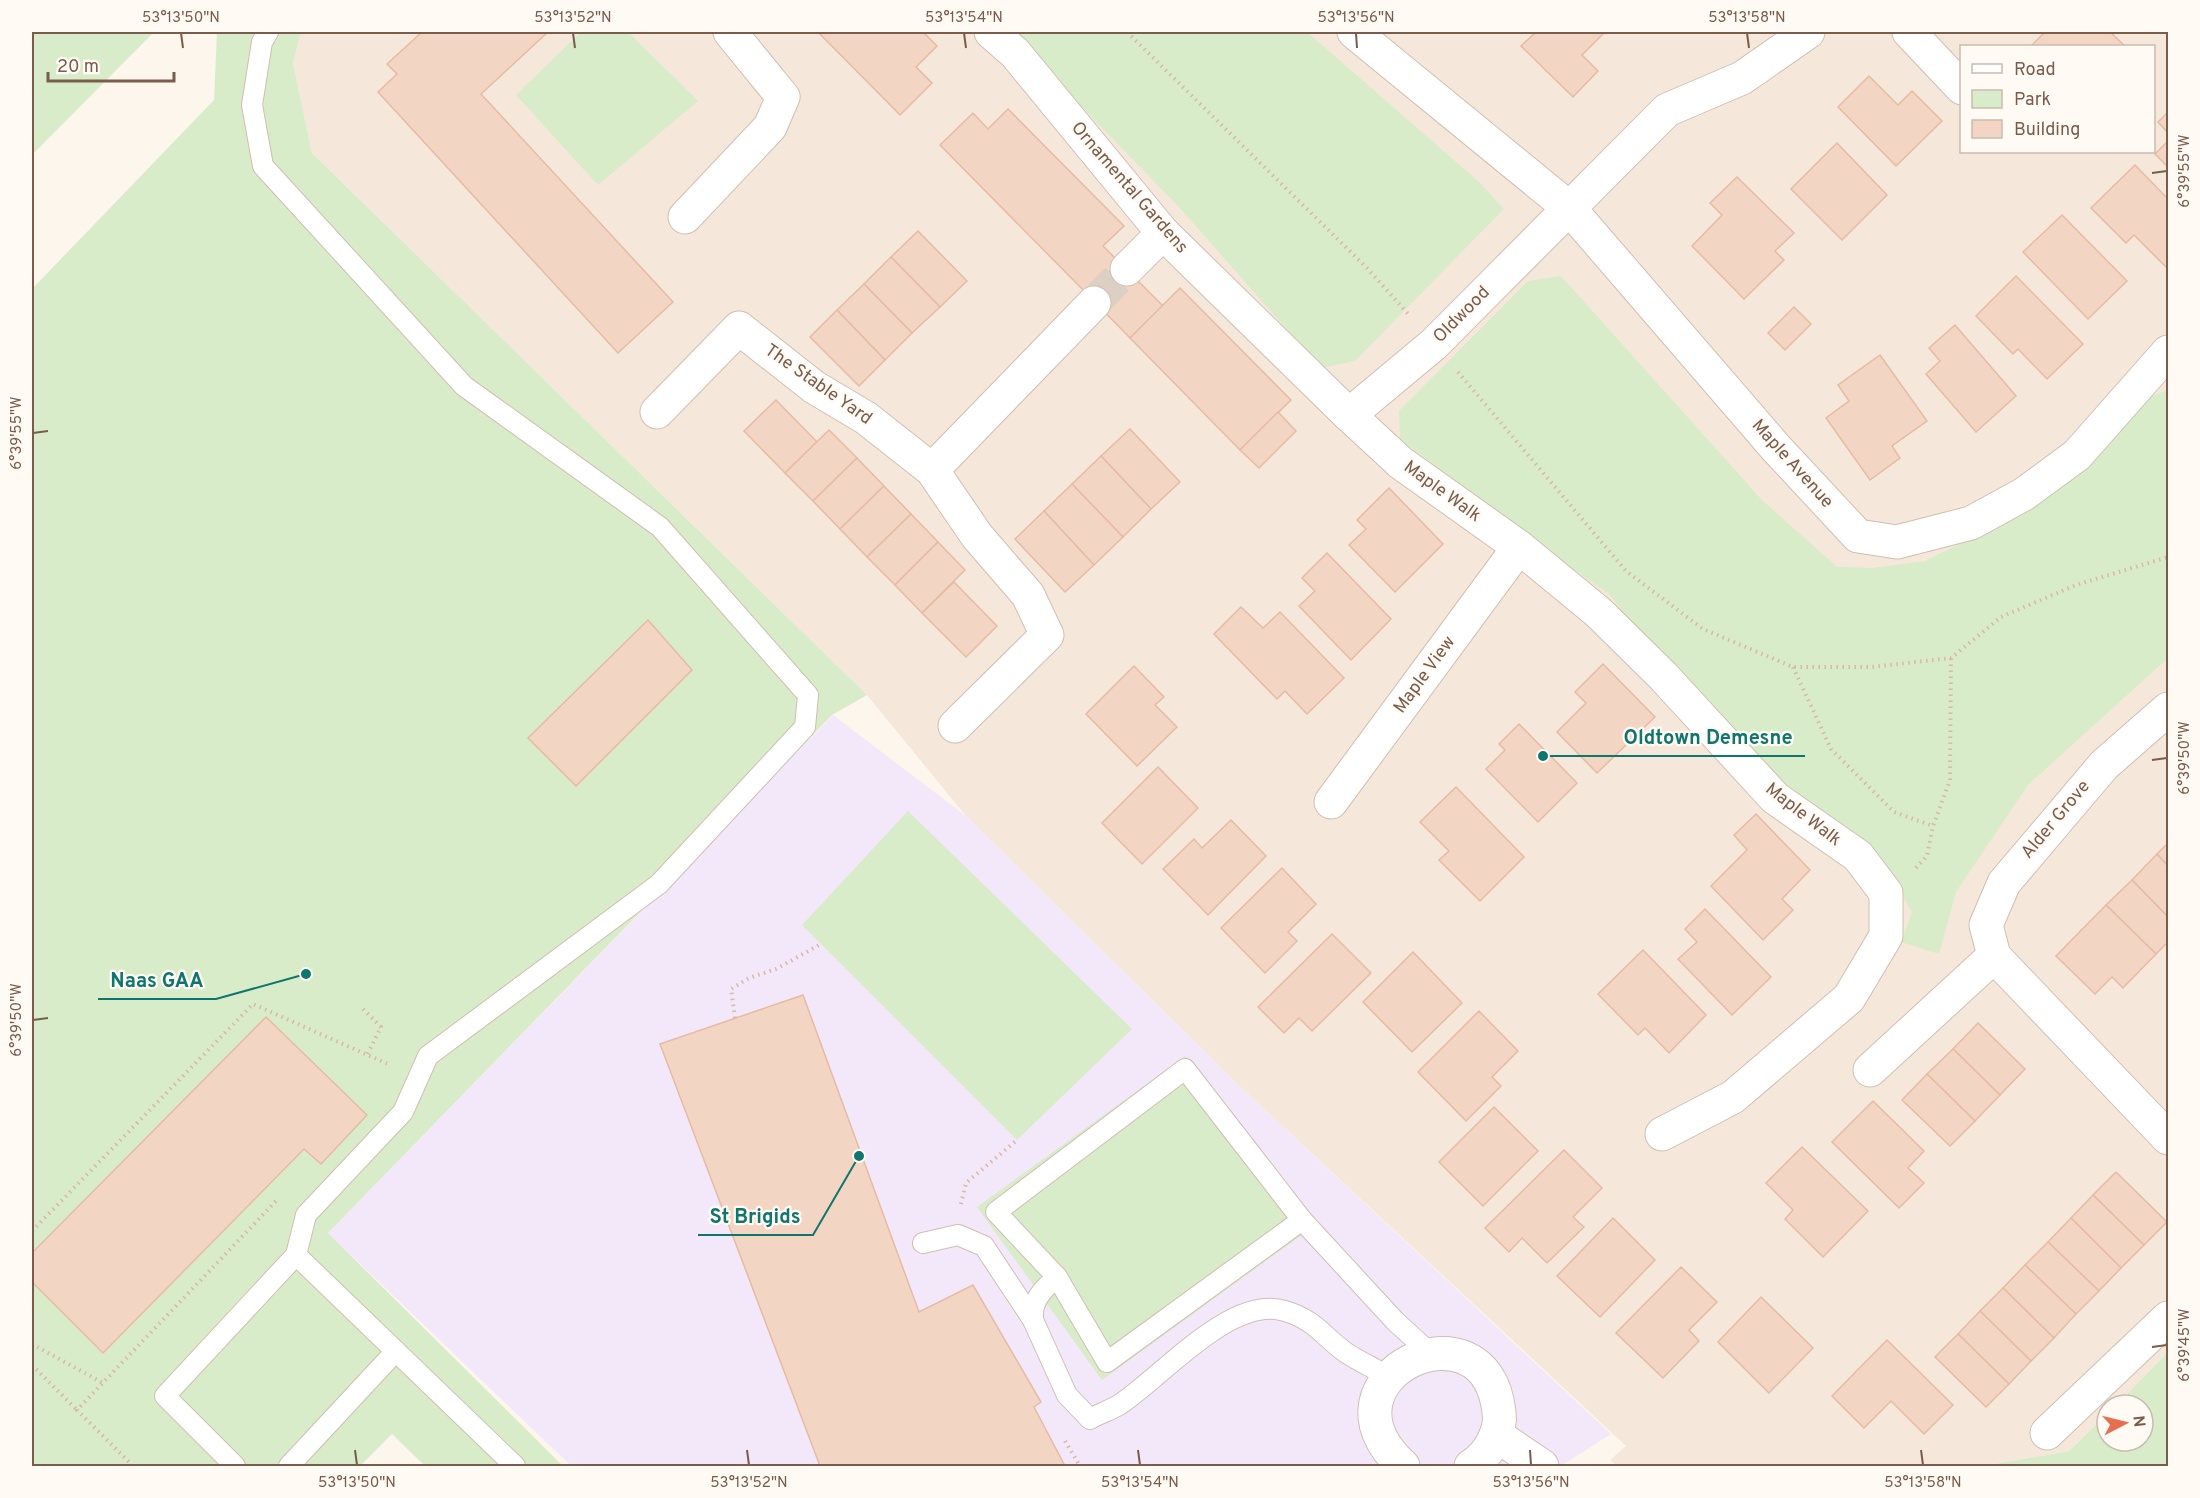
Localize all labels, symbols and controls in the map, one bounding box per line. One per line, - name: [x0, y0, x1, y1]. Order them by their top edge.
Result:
- text: 53°13'50"N: [142, 9, 220, 28]
- text: 53°13'52"N: [534, 9, 612, 28]
- text: 53°13'54"N: [925, 9, 1003, 28]
- text: 53°13'56"N: [1317, 9, 1395, 28]
- text: 53°13'58"N: [1708, 9, 1786, 28]
- scale bar: [48, 45, 174, 83]
- legend: [1960, 45, 2155, 153]
- text: 20 m: [57, 56, 99, 79]
- text: Road: [2014, 59, 2056, 82]
- text: Park: [2014, 89, 2051, 112]
- street label: Ornamental Gardens: [1065, 117, 1193, 259]
- text: Building: [2014, 119, 2080, 142]
- text: 6°39'55"W: [2176, 134, 2195, 208]
- street label: Oldwood: [1429, 282, 1495, 348]
- street label: The Stable Yard: [760, 339, 876, 431]
- text: 6°39'55"W: [8, 396, 27, 470]
- street label: Maple Avenue: [1746, 415, 1838, 513]
- street label: Maple Walk: [1399, 456, 1485, 528]
- street label: Maple View: [1389, 632, 1461, 718]
- callout: Oldtown Demesne: [1612, 718, 1805, 756]
- text: 6°39'50"W: [2176, 721, 2195, 795]
- text: Oldtown Demesne: [1623, 726, 1793, 752]
- street label: Alder Grove: [2016, 776, 2096, 864]
- street label: Maple Walk: [1760, 778, 1846, 852]
- callout: Naas GAA: [98, 961, 216, 999]
- text: Naas GAA: [110, 969, 204, 995]
- text: 6°39'50"W: [8, 983, 27, 1057]
- callout: St Brigids: [698, 1197, 813, 1235]
- text: St Brigids: [709, 1205, 801, 1231]
- text: 6°39'45"W: [2176, 1308, 2195, 1382]
- north arrow: [2095, 1393, 2155, 1453]
- text: N: [2127, 1414, 2149, 1428]
- text: 53°13'50"N: [318, 1474, 396, 1493]
- text: 53°13'52"N: [710, 1474, 788, 1493]
- text: 53°13'54"N: [1101, 1474, 1179, 1493]
- text: 53°13'56"N: [1492, 1474, 1570, 1493]
- text: 53°13'58"N: [1884, 1474, 1962, 1493]

